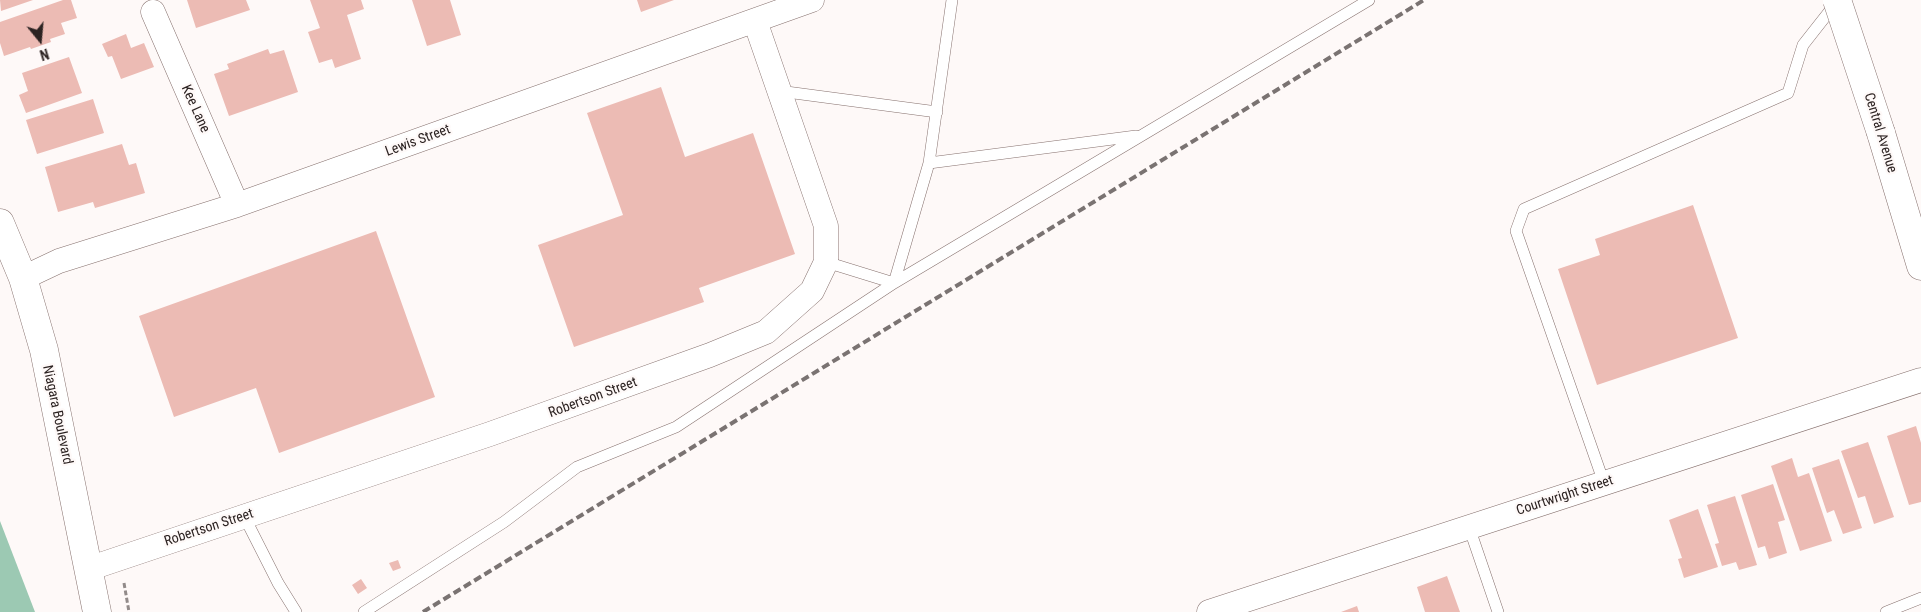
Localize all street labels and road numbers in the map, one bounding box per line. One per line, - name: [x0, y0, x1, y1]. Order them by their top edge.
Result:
- street label: Kee Lane: [177, 83, 213, 135]
- street label: Central Avenue: [1860, 91, 1900, 175]
- street label: Lewis Street: [383, 121, 453, 161]
- street label: Niagara Boulevard: [38, 364, 76, 466]
- street label: Robertson Street: [546, 374, 640, 422]
- street label: Courtwright Street: [1514, 472, 1616, 520]
- street label: Robertson Street: [162, 506, 256, 550]

